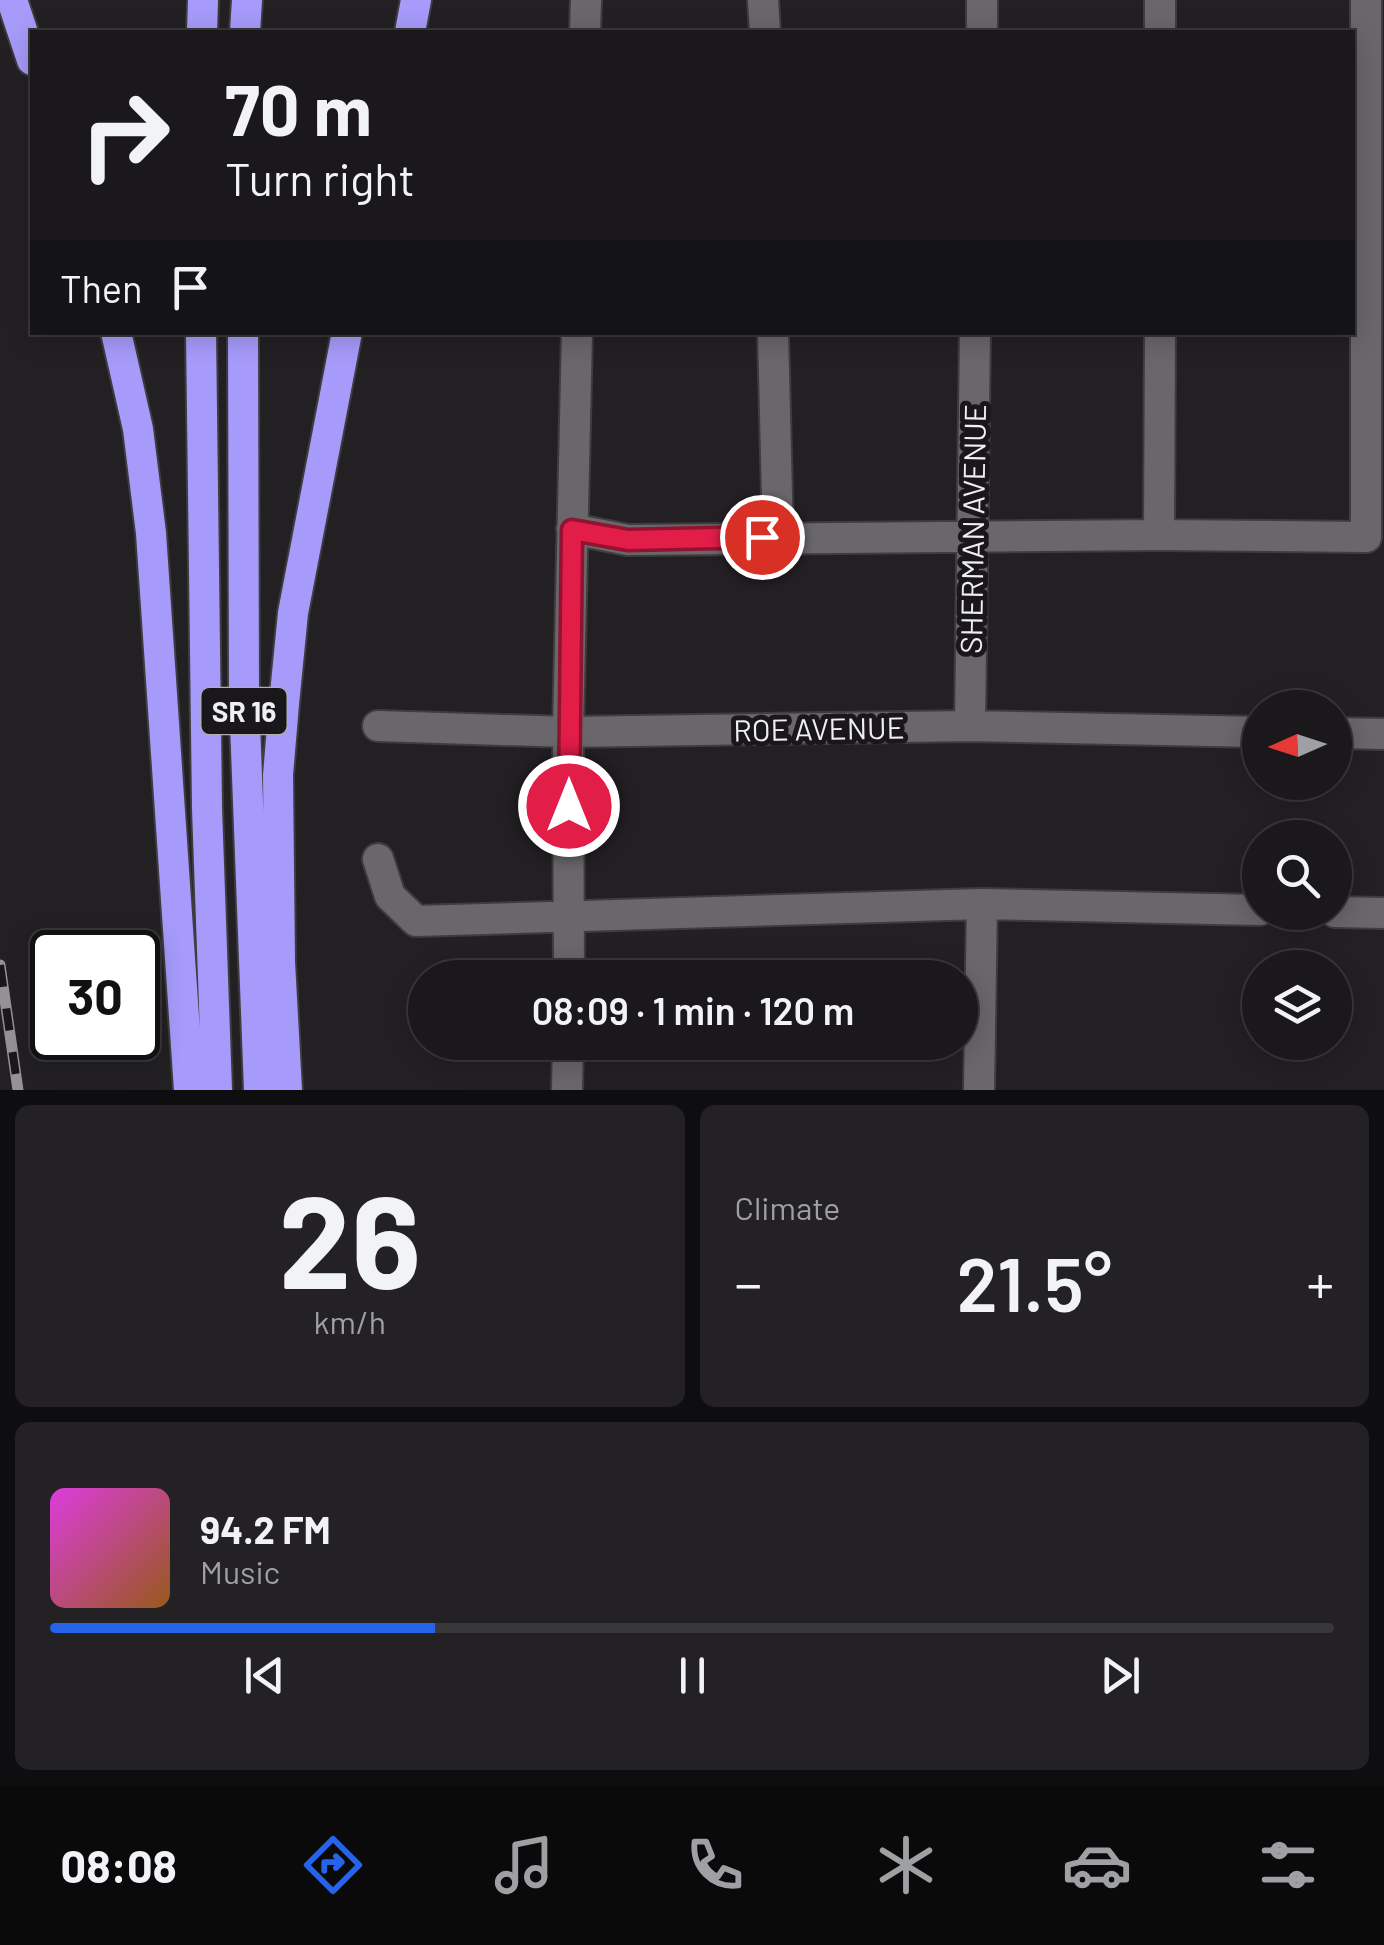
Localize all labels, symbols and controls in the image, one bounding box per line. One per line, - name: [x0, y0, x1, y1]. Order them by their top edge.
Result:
- text: 70 m: [225, 66, 372, 150]
- icon: right: [60, 70, 190, 200]
- text: Turn right: [225, 151, 415, 205]
- icon: arrive: [163, 260, 218, 315]
- text: Then: [60, 265, 143, 311]
- street label: SHERMAN AVENUE: [952, 404, 992, 654]
- pin: [720, 495, 805, 580]
- icon: arrive: [735, 510, 790, 565]
- road number: SR 16: [202, 688, 286, 734]
- north arrow: [1242, 690, 1352, 800]
- map controls: [1242, 690, 1352, 1060]
- street label: ROE AVENUE: [733, 709, 905, 747]
- position arrow: [517, 754, 621, 858]
- button: search: [1242, 820, 1352, 930]
- speed limit sign: 30: [30, 930, 160, 1060]
- button: layers: [1242, 950, 1352, 1060]
- text: 08:09 · 1 min · 120 m: [532, 987, 854, 1033]
- text: 26: [278, 1159, 421, 1315]
- text: Climate: [735, 1188, 840, 1226]
- text: 21.5°: [956, 1237, 1112, 1327]
- text: −: [735, 1249, 762, 1315]
- text: +: [1306, 1249, 1334, 1315]
- text: km/h: [314, 1302, 386, 1340]
- text: 94.2 FM: [200, 1506, 331, 1552]
- text: Music: [200, 1552, 280, 1590]
- icon: previous: [237, 1648, 292, 1703]
- icon: pause: [665, 1648, 720, 1703]
- icon: next: [1093, 1648, 1148, 1703]
- icon: directions: [298, 1830, 368, 1900]
- icon: music: [489, 1830, 559, 1900]
- icon: phone: [680, 1830, 750, 1900]
- icon: climate: [871, 1830, 941, 1900]
- icon: car: [1062, 1830, 1132, 1900]
- icon: filters: [1253, 1830, 1323, 1900]
- text: 08:08: [61, 1838, 177, 1892]

